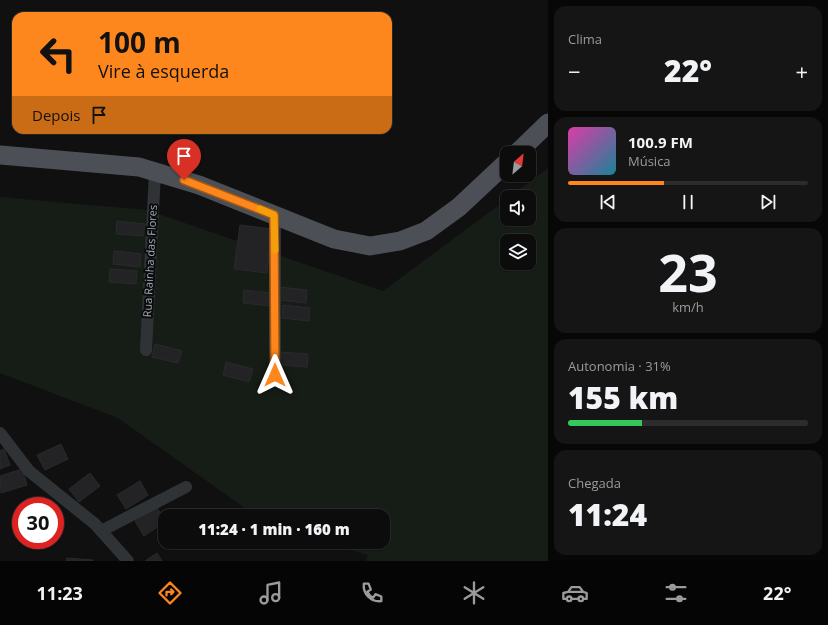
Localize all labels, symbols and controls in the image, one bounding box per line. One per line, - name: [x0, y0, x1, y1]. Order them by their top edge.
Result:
- text: 100 m: [98, 23, 181, 61]
- icon: left: [32, 28, 84, 80]
- text: Clima: [568, 30, 602, 48]
- text: 22°: [664, 50, 712, 91]
- text: −: [568, 56, 581, 86]
- text: +: [795, 56, 808, 86]
- text: Vire à esquerda: [98, 59, 229, 83]
- icon: arrive: [88, 104, 110, 126]
- text: Depois: [32, 105, 80, 125]
- text: 100.9 FM: [628, 132, 693, 152]
- pin: [167, 139, 201, 180]
- icon: arrive: [173, 145, 195, 167]
- north arrow: [500, 146, 536, 182]
- map controls: [500, 146, 536, 270]
- text: Música: [628, 152, 671, 170]
- button: sound: [500, 190, 536, 226]
- icon: previous: [597, 191, 619, 213]
- icon: pause: [677, 191, 699, 213]
- icon: next: [757, 191, 779, 213]
- street label: Rua Rainha das Flores: [139, 204, 160, 318]
- button: layers: [500, 234, 536, 270]
- text: 23: [658, 236, 718, 307]
- text: km/h: [672, 298, 704, 316]
- position arrow: [254, 354, 296, 396]
- text: Autonomia · 31%: [568, 357, 671, 375]
- text: 155 km: [568, 377, 678, 418]
- text: Chegada: [568, 474, 621, 492]
- text: 11:24: [568, 494, 647, 535]
- speed limit sign: 30: [12, 497, 64, 549]
- text: 11:24 · 1 min · 160 m: [198, 519, 350, 539]
- icon: directions: [156, 579, 184, 607]
- icon: music: [257, 579, 285, 607]
- icon: phone: [358, 579, 386, 607]
- icon: climate: [460, 579, 488, 607]
- icon: car: [561, 579, 589, 607]
- icon: filters: [662, 579, 690, 607]
- text: 11:23: [37, 581, 83, 605]
- text: 22°: [763, 581, 791, 605]

